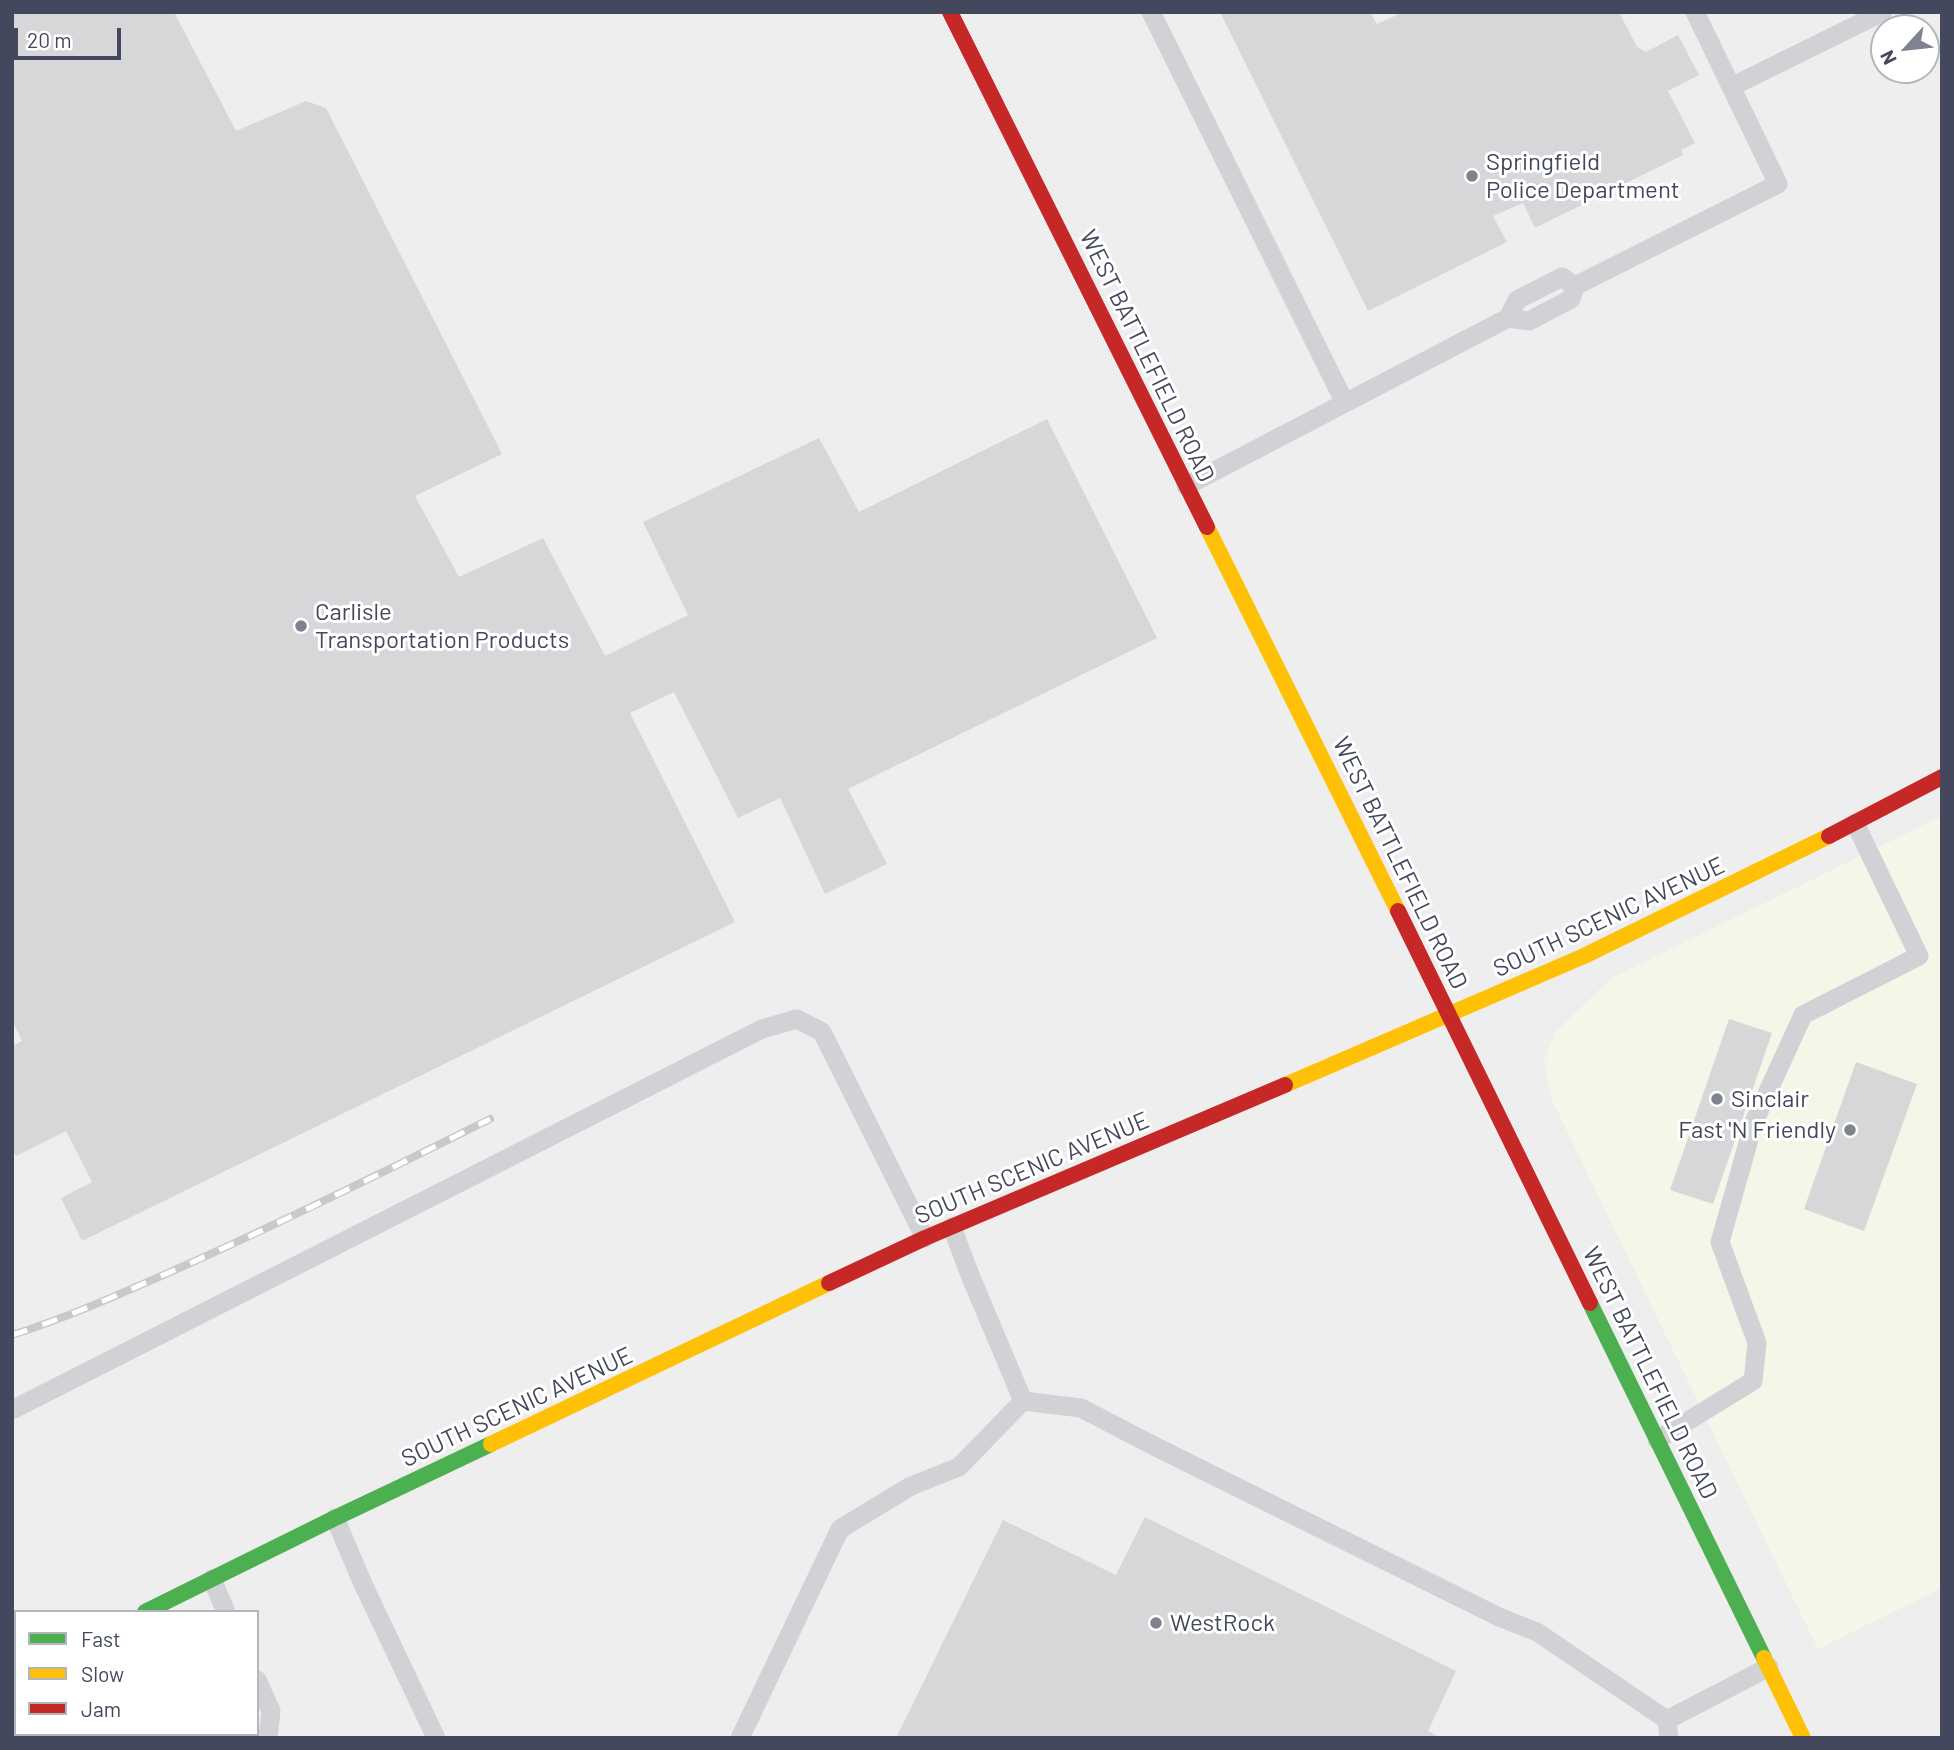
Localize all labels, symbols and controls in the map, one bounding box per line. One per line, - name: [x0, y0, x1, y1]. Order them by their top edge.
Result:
- scale bar: [18, 14, 124, 58]
- north arrow: [1870, 14, 1940, 84]
- text: 20 m: [27, 27, 72, 52]
- text: N: [1875, 47, 1901, 69]
- place label: Springfield Police Department: [1486, 148, 1680, 204]
- marker: Springfield Police Department: [1464, 168, 1480, 184]
- street label: WEST BATTLEFIELD ROAD: [1073, 225, 1221, 487]
- place label: Carlisle Transportation Products: [315, 598, 569, 654]
- marker: Carlisle Transportation Products: [293, 618, 309, 634]
- street label: WEST BATTLEFIELD ROAD: [1326, 732, 1474, 994]
- street label: SOUTH SCENIC AVENUE: [1489, 851, 1729, 983]
- place label: Sinclair: [1731, 1085, 1809, 1113]
- marker: Sinclair: [1709, 1091, 1725, 1107]
- street label: SOUTH SCENIC AVENUE: [911, 1106, 1153, 1230]
- place label: Fast 'N Friendly: [1678, 1116, 1836, 1144]
- marker: Fast 'N Friendly: [1842, 1122, 1858, 1138]
- street label: WEST BATTLEFIELD ROAD: [1576, 1242, 1724, 1504]
- street label: SOUTH SCENIC AVENUE: [397, 1341, 637, 1473]
- place label: WestRock: [1170, 1609, 1275, 1637]
- legend: [14, 1610, 259, 1736]
- marker: WestRock: [1148, 1615, 1164, 1631]
- text: Fast: [81, 1626, 121, 1651]
- text: Slow: [81, 1661, 124, 1686]
- text: Jam: [81, 1696, 121, 1721]

